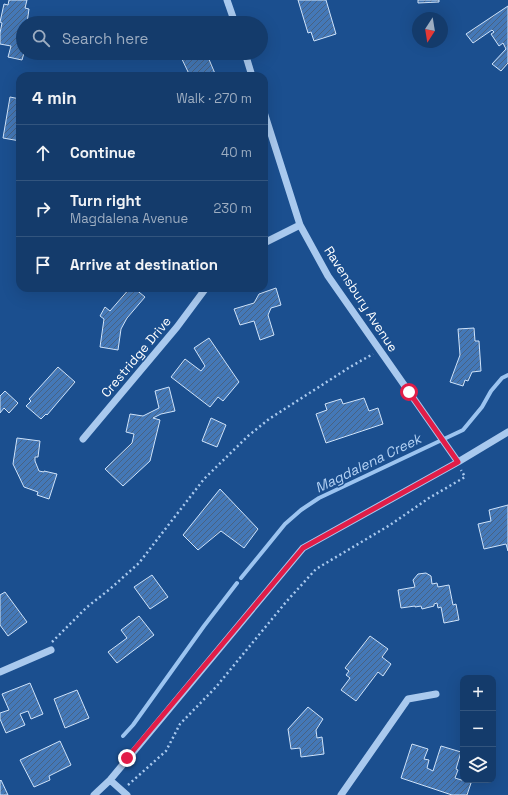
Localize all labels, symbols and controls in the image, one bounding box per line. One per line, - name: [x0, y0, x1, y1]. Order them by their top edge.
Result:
- north arrow: [412, 12, 448, 48]
- search box: [16, 16, 268, 60]
- icon: search: [30, 27, 52, 49]
- text: Search here: [62, 29, 148, 48]
- text: 4 min: [32, 87, 77, 109]
- text: Walk · 270 m: [176, 90, 252, 107]
- icon: ahead: [32, 142, 54, 164]
- text: Continue: [70, 143, 136, 162]
- text: 40 m: [221, 144, 252, 161]
- text: Turn right: [70, 191, 141, 210]
- icon: right: [32, 198, 54, 220]
- text: 230 m: [214, 200, 252, 217]
- text: Magdalena Avenue: [70, 210, 188, 227]
- street label: Ravensbury Avenue: [320, 243, 402, 355]
- icon: arrive: [32, 254, 54, 276]
- text: Arrive at destination: [70, 255, 218, 274]
- street label: Crestridge Drive: [97, 313, 175, 401]
- route start: [400, 383, 418, 401]
- water label: Magdalena Creek: [312, 429, 425, 497]
- map controls: [460, 675, 496, 783]
- button: +: [460, 675, 496, 711]
- button: −: [460, 711, 496, 747]
- button: layers: [460, 747, 496, 783]
- route end: [118, 749, 136, 767]

